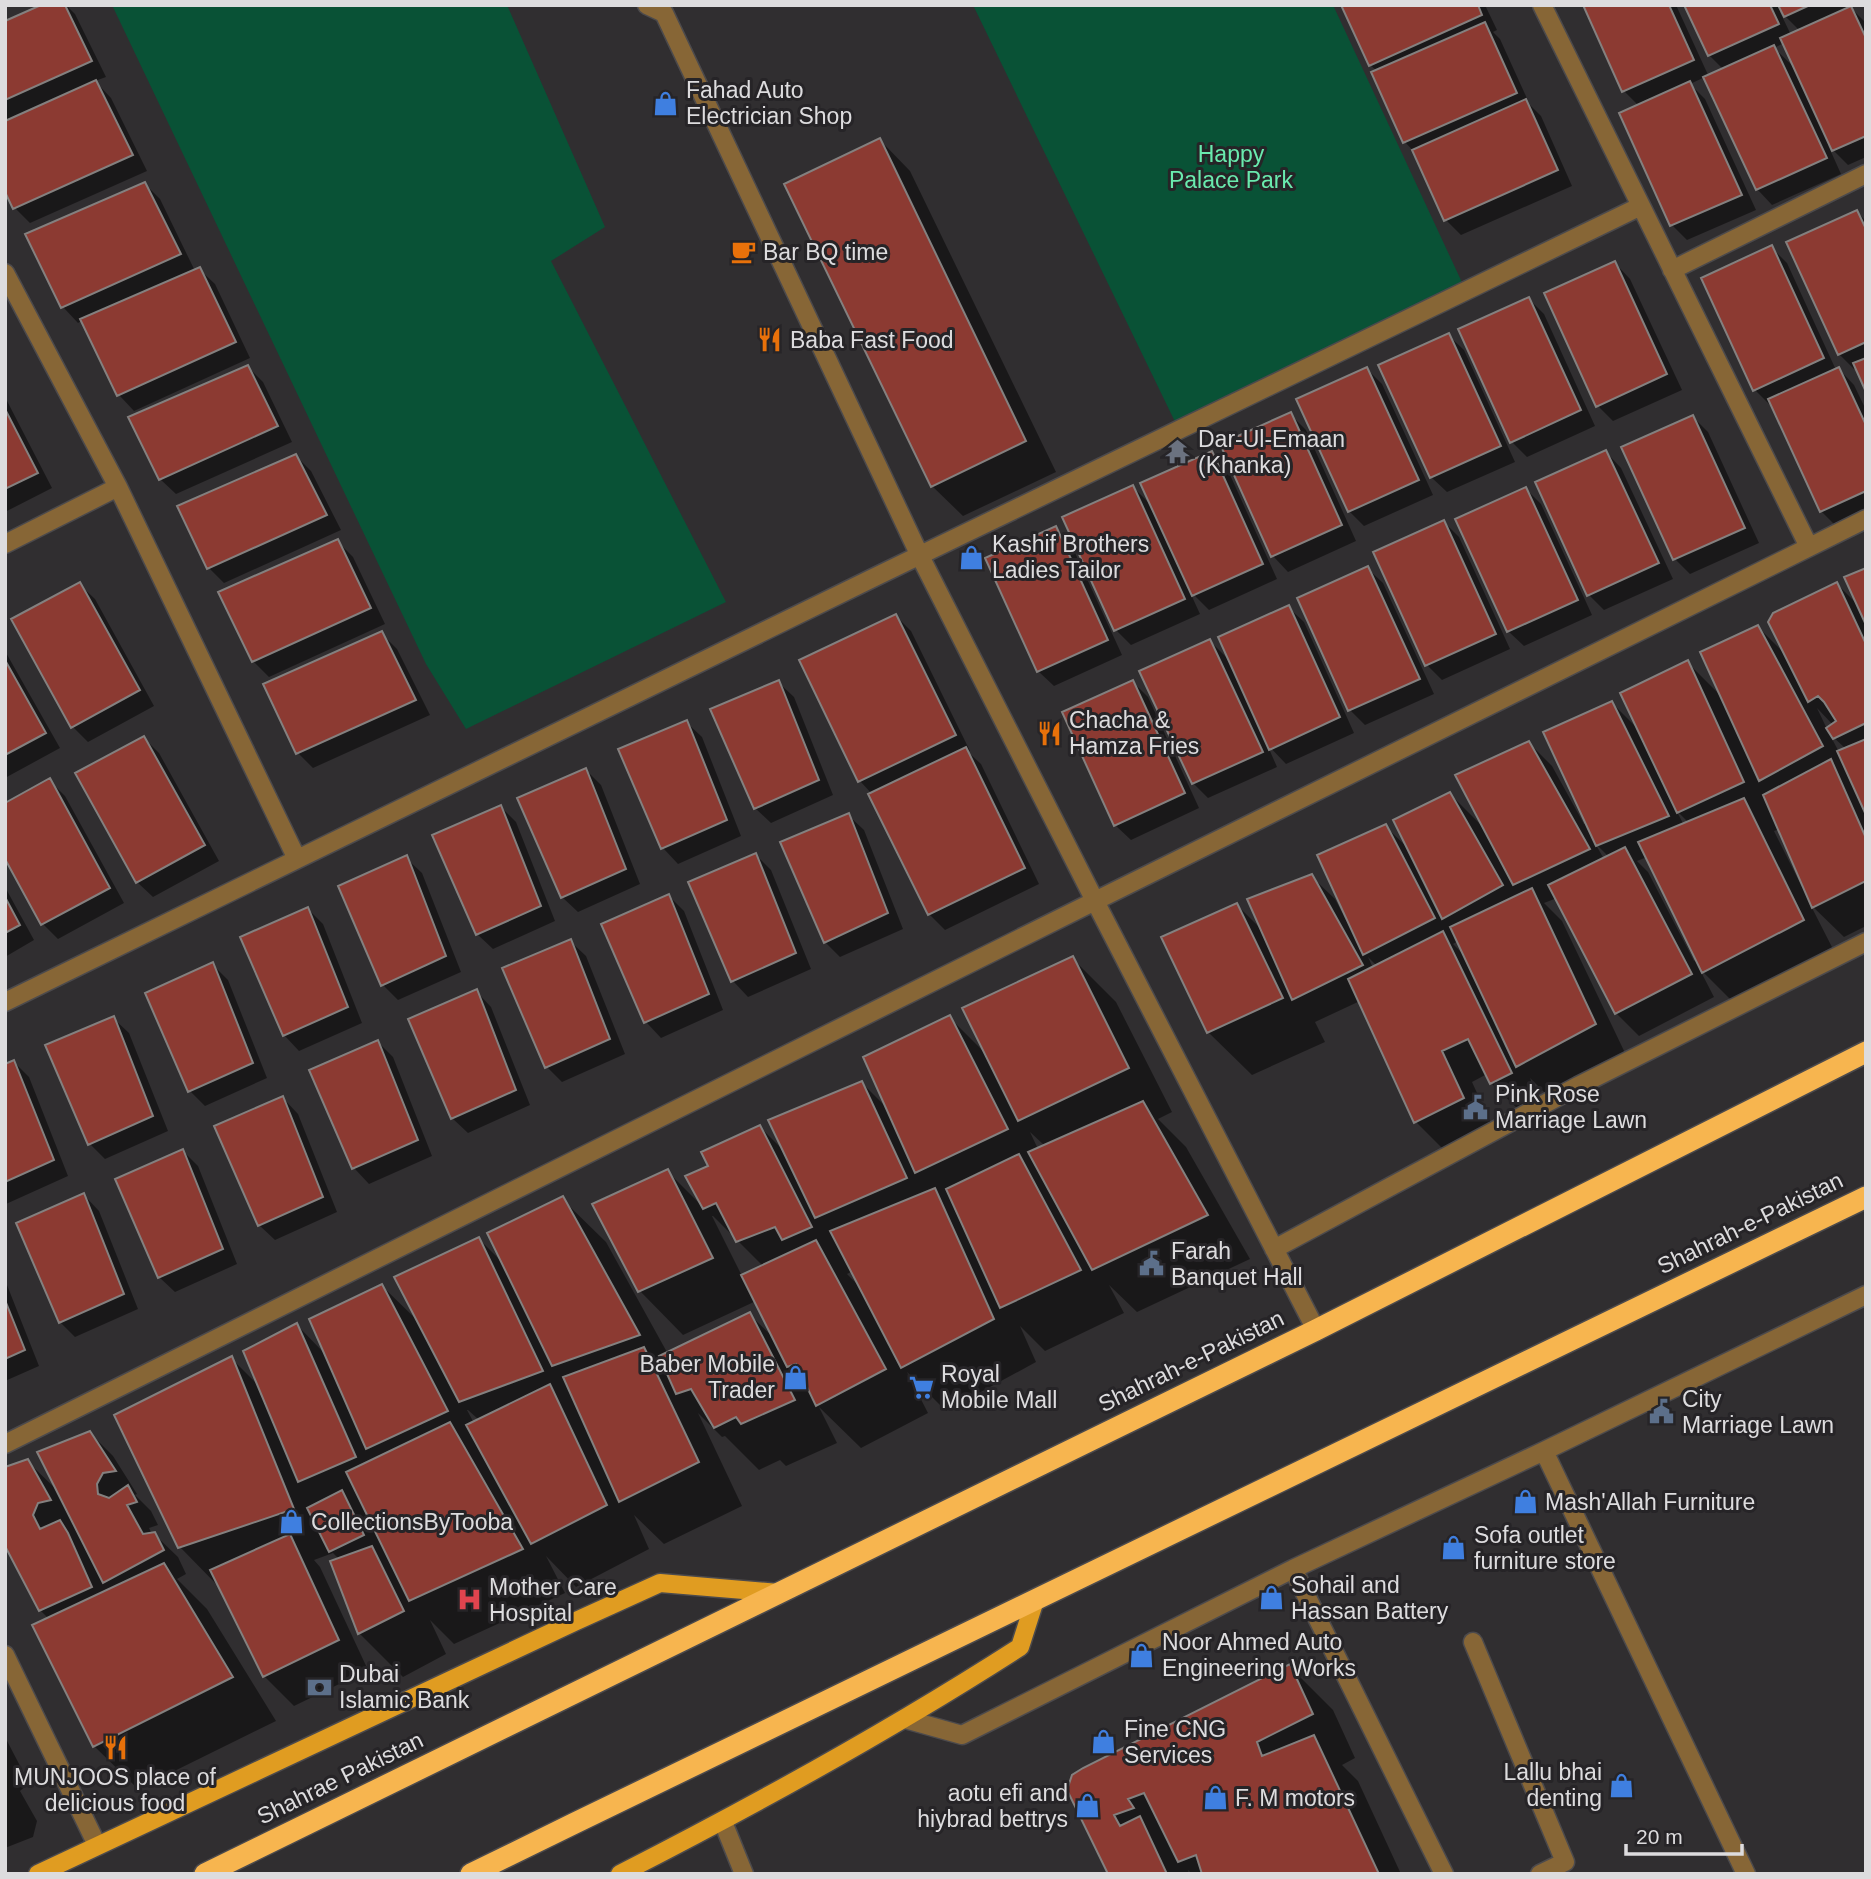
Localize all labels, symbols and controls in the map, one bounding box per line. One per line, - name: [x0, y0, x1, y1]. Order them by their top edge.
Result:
- place label: Fahad Auto Electrician Shop: [686, 77, 852, 129]
- shop icon: Fahad Auto Electrician Shop: [652, 89, 680, 117]
- park label: Happy Palace Park: [1169, 141, 1293, 193]
- cafe icon: Bar BQ time: [729, 238, 757, 266]
- place label: Bar BQ time: [763, 239, 888, 265]
- restaurant icon: Baba Fast Food: [756, 326, 784, 354]
- place label: Baba Fast Food: [790, 327, 954, 353]
- place label: Dar-Ul-Emaan (Khanka): [1198, 426, 1345, 478]
- temple icon: Dar-Ul-Emaan (Khanka): [1164, 438, 1192, 466]
- place label: Kashif Brothers Ladies Tailor: [992, 531, 1149, 583]
- shop icon: Kashif Brothers Ladies Tailor: [958, 543, 986, 571]
- place label: Chacha & Hamza Fries: [1069, 707, 1199, 759]
- restaurant icon: Chacha & Hamza Fries: [1035, 719, 1063, 747]
- place label: Pink Rose Marriage Lawn: [1495, 1081, 1647, 1133]
- public building icon: Pink Rose Marriage Lawn: [1461, 1093, 1489, 1121]
- street label: Shahrah-e-Pakistan: [1653, 1167, 1847, 1279]
- place label: Farah Banquet Hall: [1171, 1238, 1303, 1290]
- public building icon: Farah Banquet Hall: [1137, 1250, 1165, 1278]
- street label: Shahrah-e-Pakistan: [1094, 1305, 1288, 1417]
- place label: Baber Mobile Trader: [639, 1351, 775, 1403]
- place label: Royal Mobile Mall: [941, 1361, 1057, 1413]
- shop icon: Baber Mobile Trader: [781, 1363, 809, 1391]
- supermarket icon: Royal Mobile Mall: [907, 1373, 935, 1401]
- place label: City Marriage Lawn: [1682, 1386, 1834, 1438]
- public building icon: City Marriage Lawn: [1648, 1398, 1676, 1426]
- shop icon: Mash'Allah Furniture: [1511, 1488, 1539, 1516]
- place label: Mash'Allah Furniture: [1545, 1489, 1755, 1515]
- shop icon: CollectionsByTooba: [277, 1508, 305, 1536]
- place label: CollectionsByTooba: [311, 1509, 513, 1535]
- place label: Sofa outlet furniture store: [1474, 1522, 1616, 1574]
- shop icon: Sofa outlet furniture store: [1440, 1534, 1468, 1562]
- place label: Sohail and Hassan Battery: [1291, 1572, 1449, 1624]
- place label: Mother Care Hospital: [489, 1574, 617, 1626]
- shop icon: Sohail and Hassan Battery: [1257, 1584, 1285, 1612]
- hospital icon: Mother Care Hospital: [455, 1586, 483, 1614]
- place label: Noor Ahmed Auto Engineering Works: [1162, 1629, 1356, 1681]
- shop icon: Noor Ahmed Auto Engineering Works: [1128, 1641, 1156, 1669]
- place label: Dubai Islamic Bank: [339, 1661, 470, 1713]
- bank icon: Dubai Islamic Bank: [305, 1673, 333, 1701]
- place label: Fine CNG Services: [1124, 1716, 1226, 1768]
- street label: Shahrae Pakistan: [253, 1727, 427, 1829]
- shop icon: Fine CNG Services: [1090, 1728, 1118, 1756]
- restaurant icon: MUNJOOS place of delicious food: [101, 1733, 129, 1761]
- place label: Lallu bhai denting: [1504, 1759, 1602, 1811]
- place label: MUNJOOS place of delicious food: [14, 1764, 217, 1816]
- shop icon: Lallu bhai denting: [1608, 1771, 1636, 1799]
- place label: aotu efi and hiybrad bettrys: [917, 1780, 1068, 1832]
- shop icon: F. M motors: [1201, 1784, 1229, 1812]
- place label: F. M motors: [1235, 1785, 1355, 1811]
- shop icon: aotu efi and hiybrad bettrys: [1074, 1792, 1102, 1820]
- scale bar: [1626, 1812, 1742, 1856]
- text: 20 m: [1636, 1825, 1683, 1848]

